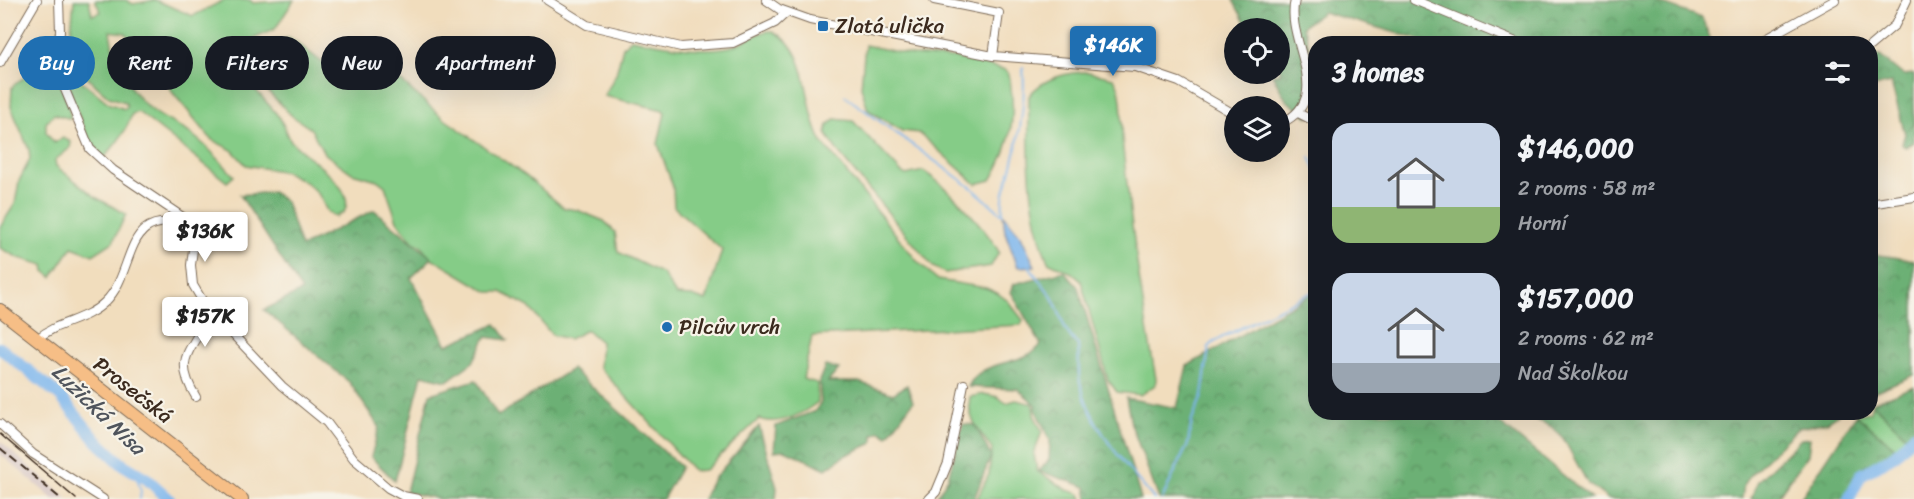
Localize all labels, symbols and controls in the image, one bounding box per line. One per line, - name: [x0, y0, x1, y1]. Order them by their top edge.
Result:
- place label: Zlatá ulička: [835, 7, 945, 45]
- map controls: [1224, 18, 1290, 162]
- button: locate: [1224, 18, 1290, 84]
- marker: Zlatá ulička: [816, 19, 830, 33]
- pin: $146K: [1071, 26, 1155, 77]
- text: $146K: [1084, 28, 1142, 63]
- chip: Buy: [18, 36, 95, 90]
- chip: Rent: [107, 36, 193, 90]
- chip: Filters: [205, 36, 309, 90]
- chip: New: [321, 36, 403, 90]
- chip: Apartment: [415, 36, 556, 90]
- text: 3 homes: [1332, 49, 1424, 95]
- icon: filters: [1821, 56, 1854, 89]
- button: layers: [1224, 96, 1290, 162]
- text: $146,000: [1518, 125, 1634, 171]
- icon: home: [1380, 147, 1452, 219]
- text: 2 rooms · 58 m²: [1518, 171, 1655, 206]
- text: Horní: [1518, 206, 1567, 241]
- pin: $136K: [163, 212, 247, 263]
- text: $136K: [177, 214, 233, 249]
- text: $157,000: [1518, 275, 1634, 321]
- pin: $157K: [163, 297, 247, 348]
- icon: home: [1380, 297, 1452, 369]
- text: $157K: [176, 299, 234, 334]
- place label: Pilcův vrch: [679, 308, 780, 346]
- marker: Pilcův vrch: [660, 320, 674, 334]
- text: 2 rooms · 62 m²: [1518, 321, 1654, 356]
- street label: Prosečská: [85, 346, 182, 434]
- water label: Lužická Nisa: [42, 354, 157, 466]
- text: Nad Školkou: [1518, 356, 1628, 391]

